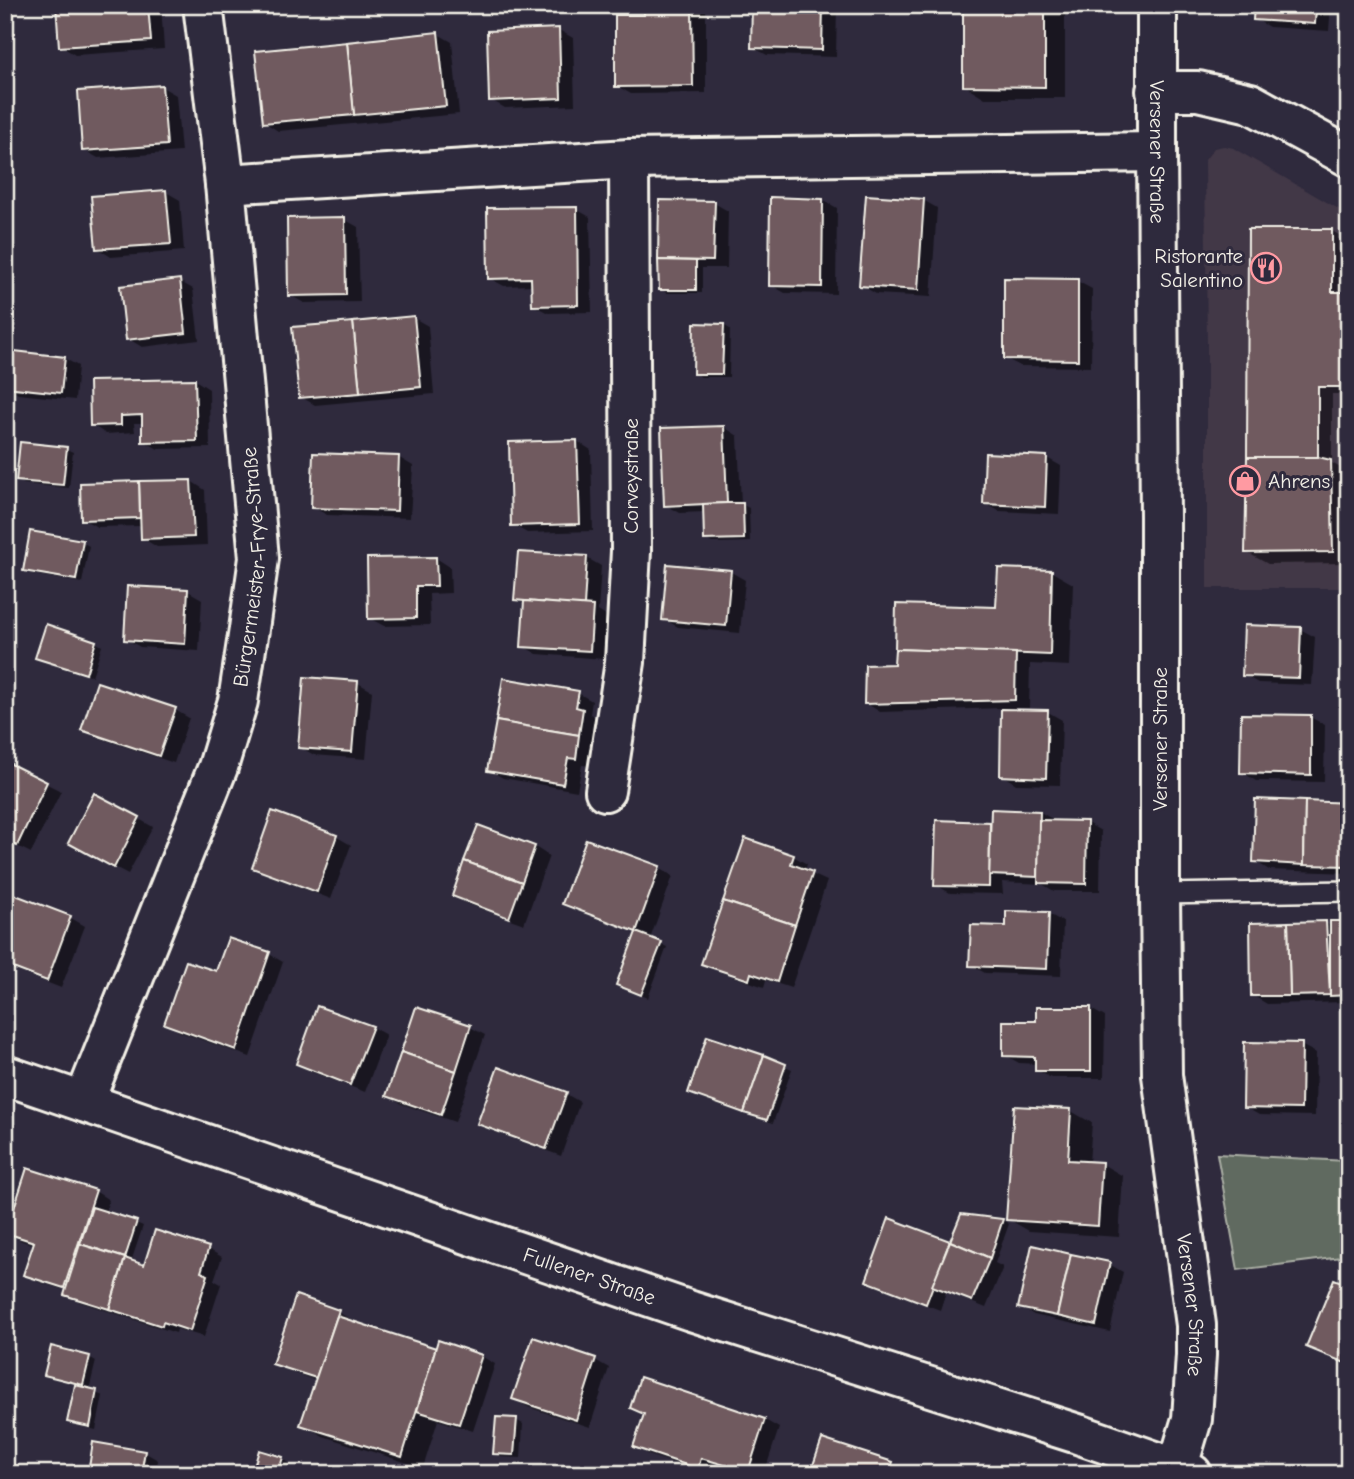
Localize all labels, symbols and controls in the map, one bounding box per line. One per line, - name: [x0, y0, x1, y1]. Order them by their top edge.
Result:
- street label: Versener Straße: [1145, 80, 1170, 224]
- place label: Ristorante Salentino: [1154, 244, 1243, 292]
- restaurant icon: Ristorante Salentino: [1249, 251, 1283, 285]
- street label: Corveystraße: [619, 418, 643, 534]
- street label: Bürgermeister-Frye-Straße: [228, 446, 271, 688]
- shop icon: Ahrens: [1228, 464, 1262, 498]
- place label: Ahrens: [1268, 469, 1330, 493]
- street label: Versener Straße: [1148, 667, 1172, 811]
- street label: Versener Straße: [1172, 1232, 1209, 1377]
- street label: Fullener Straße: [520, 1242, 659, 1310]

